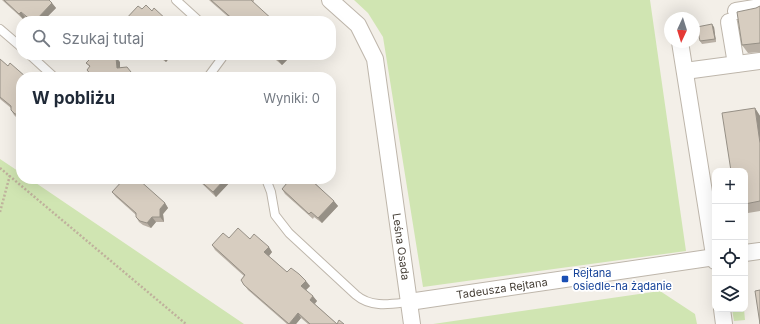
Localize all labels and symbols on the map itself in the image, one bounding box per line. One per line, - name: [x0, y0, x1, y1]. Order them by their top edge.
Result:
- north arrow: [664, 12, 700, 48]
- street label: Leśna Osada: [390, 212, 413, 281]
- place label: Rejtana osiedle-na żądanie: [573, 266, 672, 293]
- marker: Rejtana osiedle-na żądanie: [560, 274, 570, 284]
- street label: Tadeusza Rejtana: [456, 275, 548, 302]

